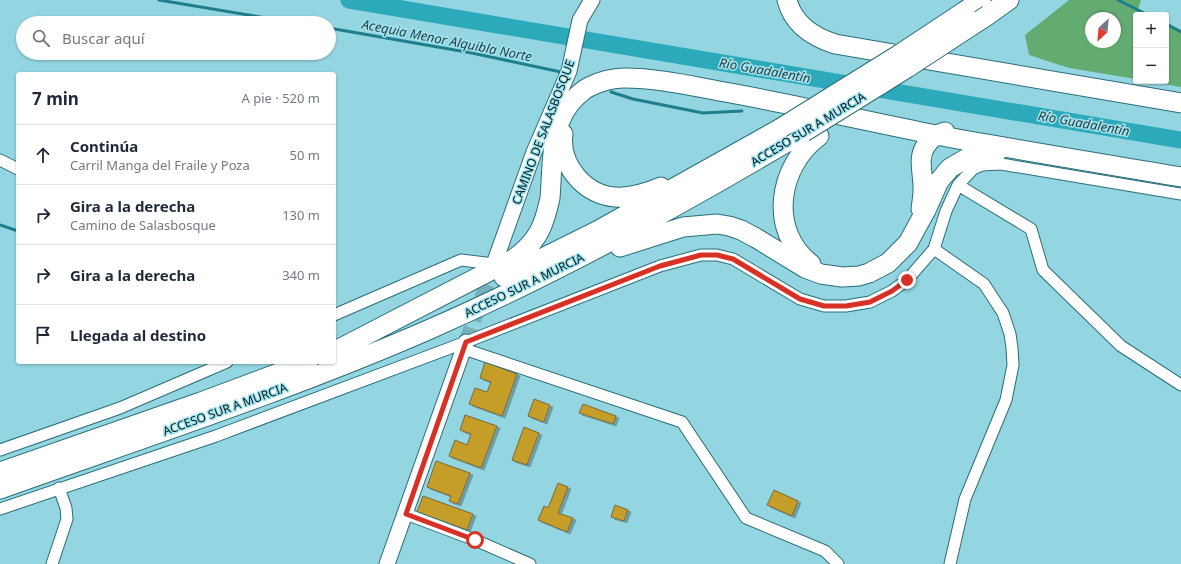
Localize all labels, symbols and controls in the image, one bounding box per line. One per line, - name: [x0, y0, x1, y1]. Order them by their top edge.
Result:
- north arrow: [1085, 12, 1121, 48]
- map controls: [1133, 12, 1169, 84]
- button: +: [1133, 12, 1169, 48]
- water label: Acequia Menor Alquibla Norte: [359, 14, 534, 65]
- search box: [16, 16, 336, 60]
- icon: search: [30, 27, 52, 49]
- text: Buscar aquí: [62, 28, 145, 48]
- button: −: [1133, 48, 1169, 84]
- water label: Río Guadalentín: [718, 53, 812, 87]
- street label: CAMINO DE SALASBOSQUE: [508, 57, 578, 207]
- text: 7 min: [32, 87, 79, 110]
- street label: ACCESO SUR A MURCIA: [747, 88, 869, 170]
- text: A pie · 520 m: [242, 89, 320, 107]
- water label: Río Guadalentín: [1037, 106, 1131, 140]
- text: Continúa: [70, 136, 138, 156]
- icon: ahead: [32, 144, 54, 166]
- text: 50 m: [290, 146, 320, 164]
- text: Carril Manga del Fraile y Poza: [70, 156, 250, 174]
- text: Gira a la derecha: [70, 196, 195, 216]
- icon: right: [32, 204, 54, 226]
- text: 130 m: [282, 206, 320, 224]
- text: Camino de Salasbosque: [70, 216, 216, 234]
- street label: ACCESO SUR A MURCIA: [461, 248, 587, 321]
- icon: right: [32, 264, 54, 286]
- text: Gira a la derecha: [70, 265, 195, 285]
- text: 340 m: [282, 266, 320, 284]
- route end: [898, 271, 916, 289]
- icon: arrive: [32, 324, 54, 346]
- text: Llegada al destino: [70, 325, 206, 345]
- street label: ACCESO SUR A MURCIA: [160, 378, 290, 439]
- route start: [466, 531, 484, 549]

